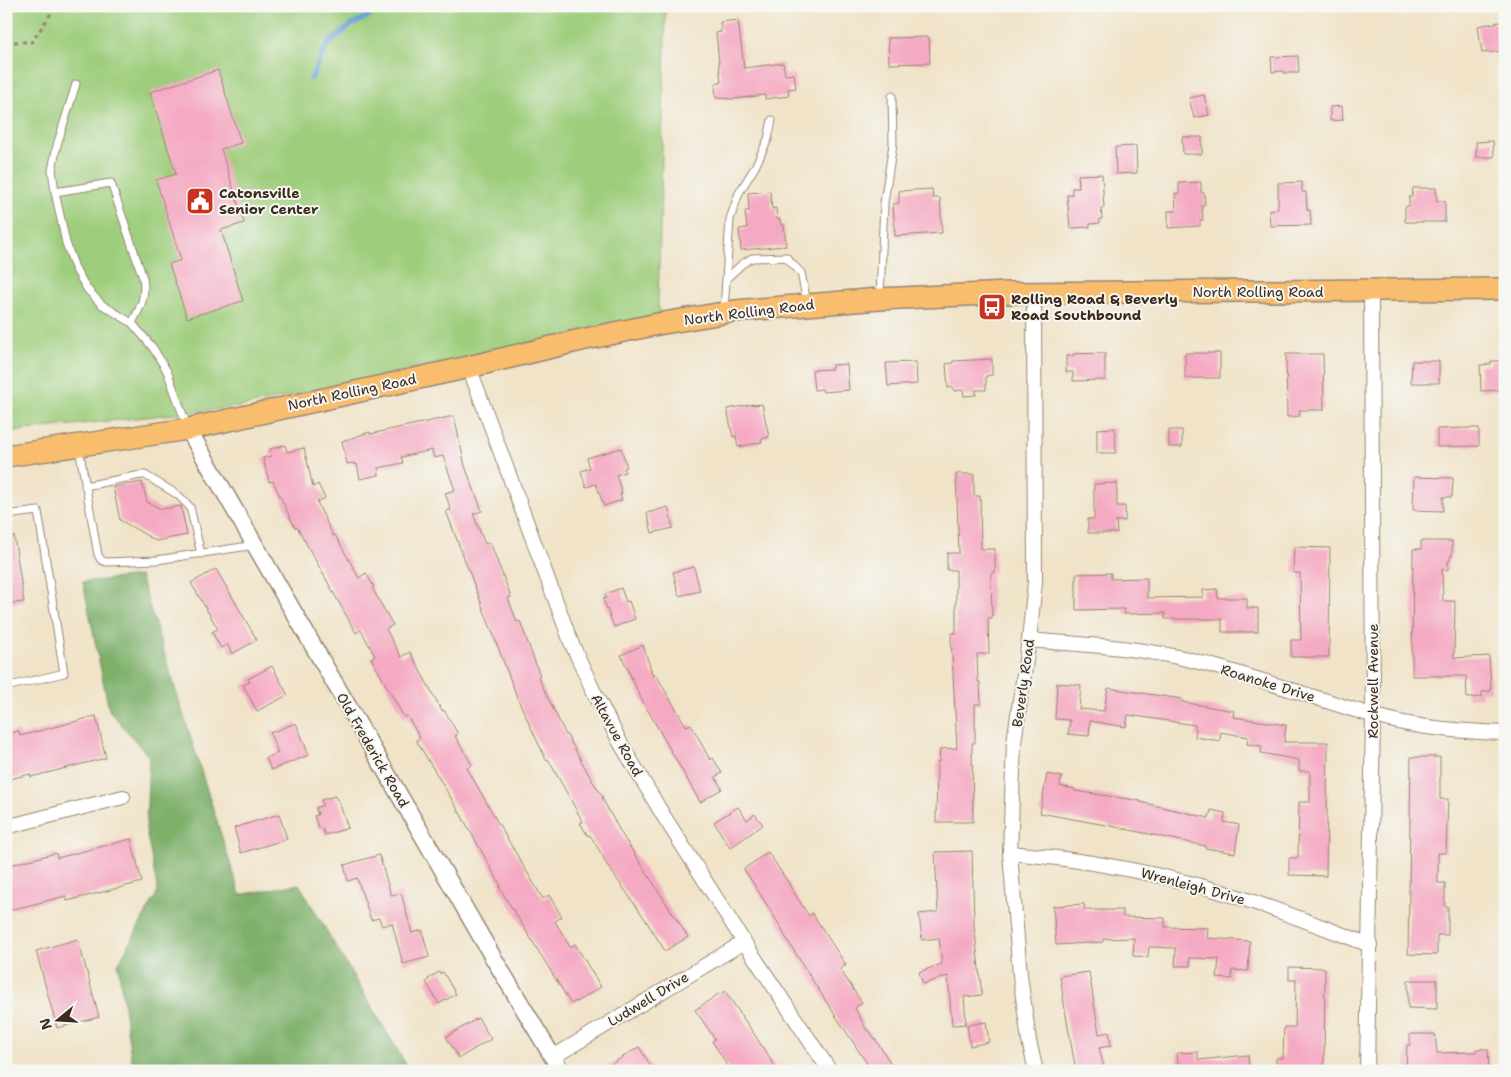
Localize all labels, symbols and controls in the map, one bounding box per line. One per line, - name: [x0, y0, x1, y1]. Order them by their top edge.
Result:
- place label: Catonsville Senior Center: [219, 184, 319, 218]
- public building icon: Catonsville Senior Center: [185, 186, 215, 216]
- street label: North Rolling Road: [1192, 283, 1324, 301]
- place label: Rolling Road & Beverly Road Southbound: [1011, 290, 1178, 324]
- bus stop icon: Rolling Road & Beverly Road Southbound: [977, 292, 1007, 322]
- street label: North Rolling Road: [683, 295, 815, 329]
- street label: North Rolling Road: [286, 370, 418, 414]
- street label: Rockwell Avenue: [1364, 624, 1382, 738]
- street label: Beverly Road: [1008, 638, 1038, 728]
- street label: Roanoke Drive: [1219, 660, 1317, 706]
- street label: Old Frederick Road: [333, 689, 413, 811]
- street label: Altavue Road: [587, 691, 647, 780]
- street label: Wrenleigh Drive: [1139, 863, 1247, 909]
- street label: Ludwell Drive: [604, 968, 692, 1030]
- north arrow: [32, 994, 82, 1044]
- text: N: [35, 1016, 56, 1032]

